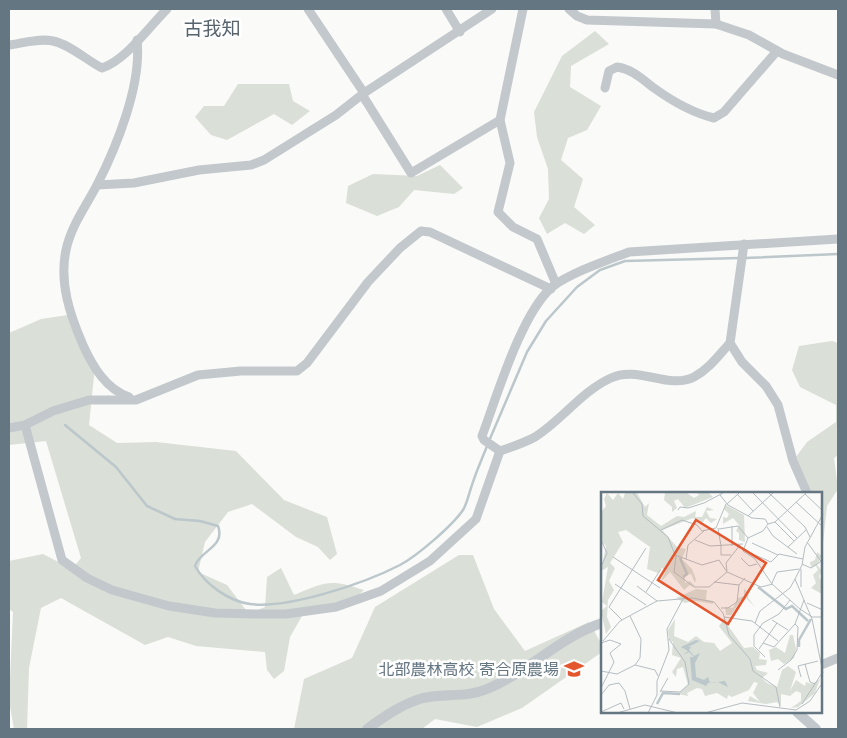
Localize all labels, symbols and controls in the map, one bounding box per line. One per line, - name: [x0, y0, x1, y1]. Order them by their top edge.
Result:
- district label: 古我知: [183, 18, 241, 39]
- inset map: [601, 492, 822, 713]
- school or university icon: 北部農林高校 寄合原農場: [563, 658, 585, 680]
- place label: 北部農林高校 寄合原農場: [379, 661, 559, 678]

